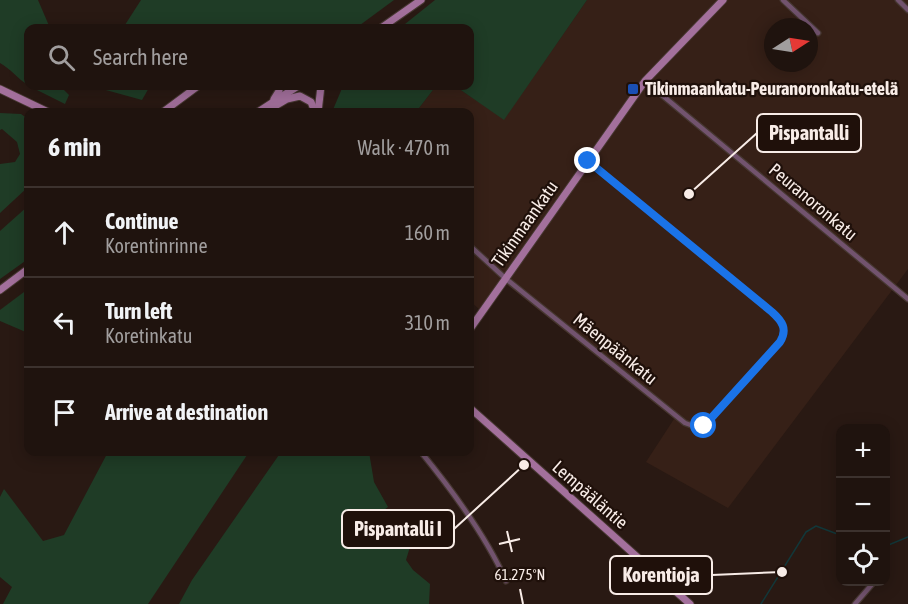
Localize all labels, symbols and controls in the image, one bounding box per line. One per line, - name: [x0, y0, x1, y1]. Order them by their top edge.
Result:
- north arrow: [764, 18, 818, 72]
- search box: [24, 24, 474, 90]
- icon: search: [45, 41, 78, 74]
- text: Search here: [93, 44, 188, 70]
- place label: Tikinmaankatu-Peuranoronkatu-etelä: [645, 78, 898, 99]
- marker: Tikinmaankatu-Peuranoronkatu-etelä: [626, 82, 640, 96]
- callout: Pispantalli: [757, 114, 861, 152]
- text: Pispantalli: [769, 121, 849, 144]
- text: 6 min: [48, 132, 101, 162]
- text: Walk · 470 m: [358, 136, 450, 159]
- route end: [574, 147, 600, 173]
- street label: Peuranoronkatu: [765, 159, 862, 245]
- street label: Tikinmaankatu: [487, 177, 562, 271]
- text: Continue: [105, 208, 179, 234]
- icon: ahead: [48, 216, 81, 249]
- text: 160 m: [405, 221, 450, 244]
- text: Korentinrinne: [105, 234, 208, 257]
- text: Turn left: [105, 298, 172, 324]
- icon: left: [48, 306, 81, 339]
- street label: Mäenpäänkatu: [569, 309, 661, 389]
- text: 310 m: [405, 311, 450, 334]
- text: Koretinkatu: [105, 324, 192, 347]
- icon: arrive: [48, 396, 81, 429]
- text: Arrive at destination: [105, 399, 268, 425]
- route start: [690, 412, 716, 438]
- map controls: [836, 424, 890, 586]
- button: +: [836, 424, 890, 478]
- street label: Lempääläntie: [548, 456, 632, 533]
- button: −: [836, 478, 890, 532]
- callout: Pispantalli I: [342, 510, 454, 548]
- text: Pispantalli I: [354, 517, 442, 540]
- button: locate: [836, 532, 890, 586]
- callout: Korentioja: [610, 556, 712, 594]
- text: Korentioja: [622, 563, 700, 586]
- text: 61.275°N: [495, 566, 545, 583]

